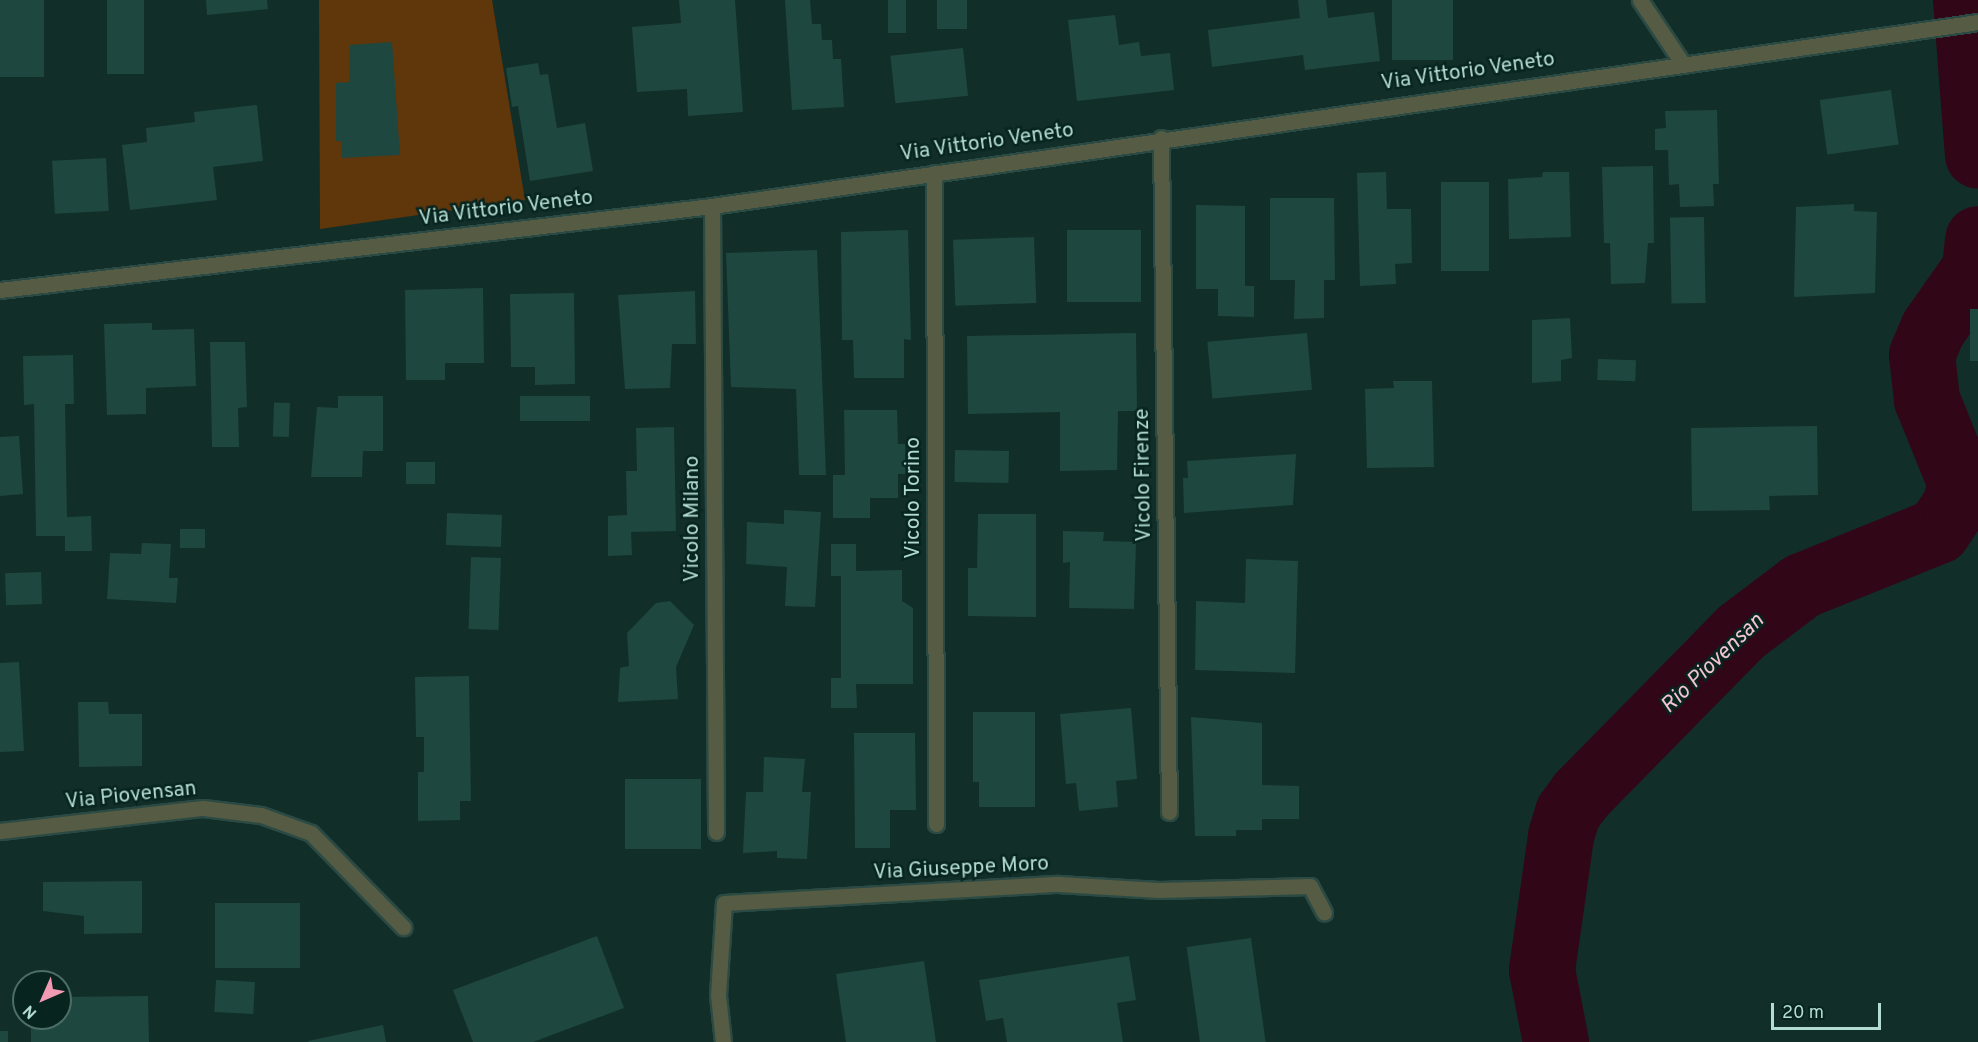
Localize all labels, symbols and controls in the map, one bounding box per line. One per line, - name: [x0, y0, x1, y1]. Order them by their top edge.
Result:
- street label: Via Vittorio Veneto: [1379, 47, 1557, 97]
- street label: Via Vittorio Veneto: [898, 118, 1076, 168]
- street label: Via Vittorio Veneto: [417, 186, 595, 232]
- street label: Vicolo Firenze: [1130, 408, 1158, 542]
- street label: Vicolo Torino: [901, 437, 927, 559]
- street label: Vicolo Milano: [680, 456, 706, 582]
- water label: Rio Piovensan: [1656, 608, 1770, 720]
- street label: Via Piovensan: [64, 777, 198, 815]
- street label: Via Giuseppe Moro: [873, 852, 1049, 886]
- north arrow: [12, 970, 72, 1030]
- scale bar: [1774, 991, 1884, 1029]
- text: N: [20, 1000, 42, 1022]
- text: 20 m: [1782, 1002, 1824, 1025]

